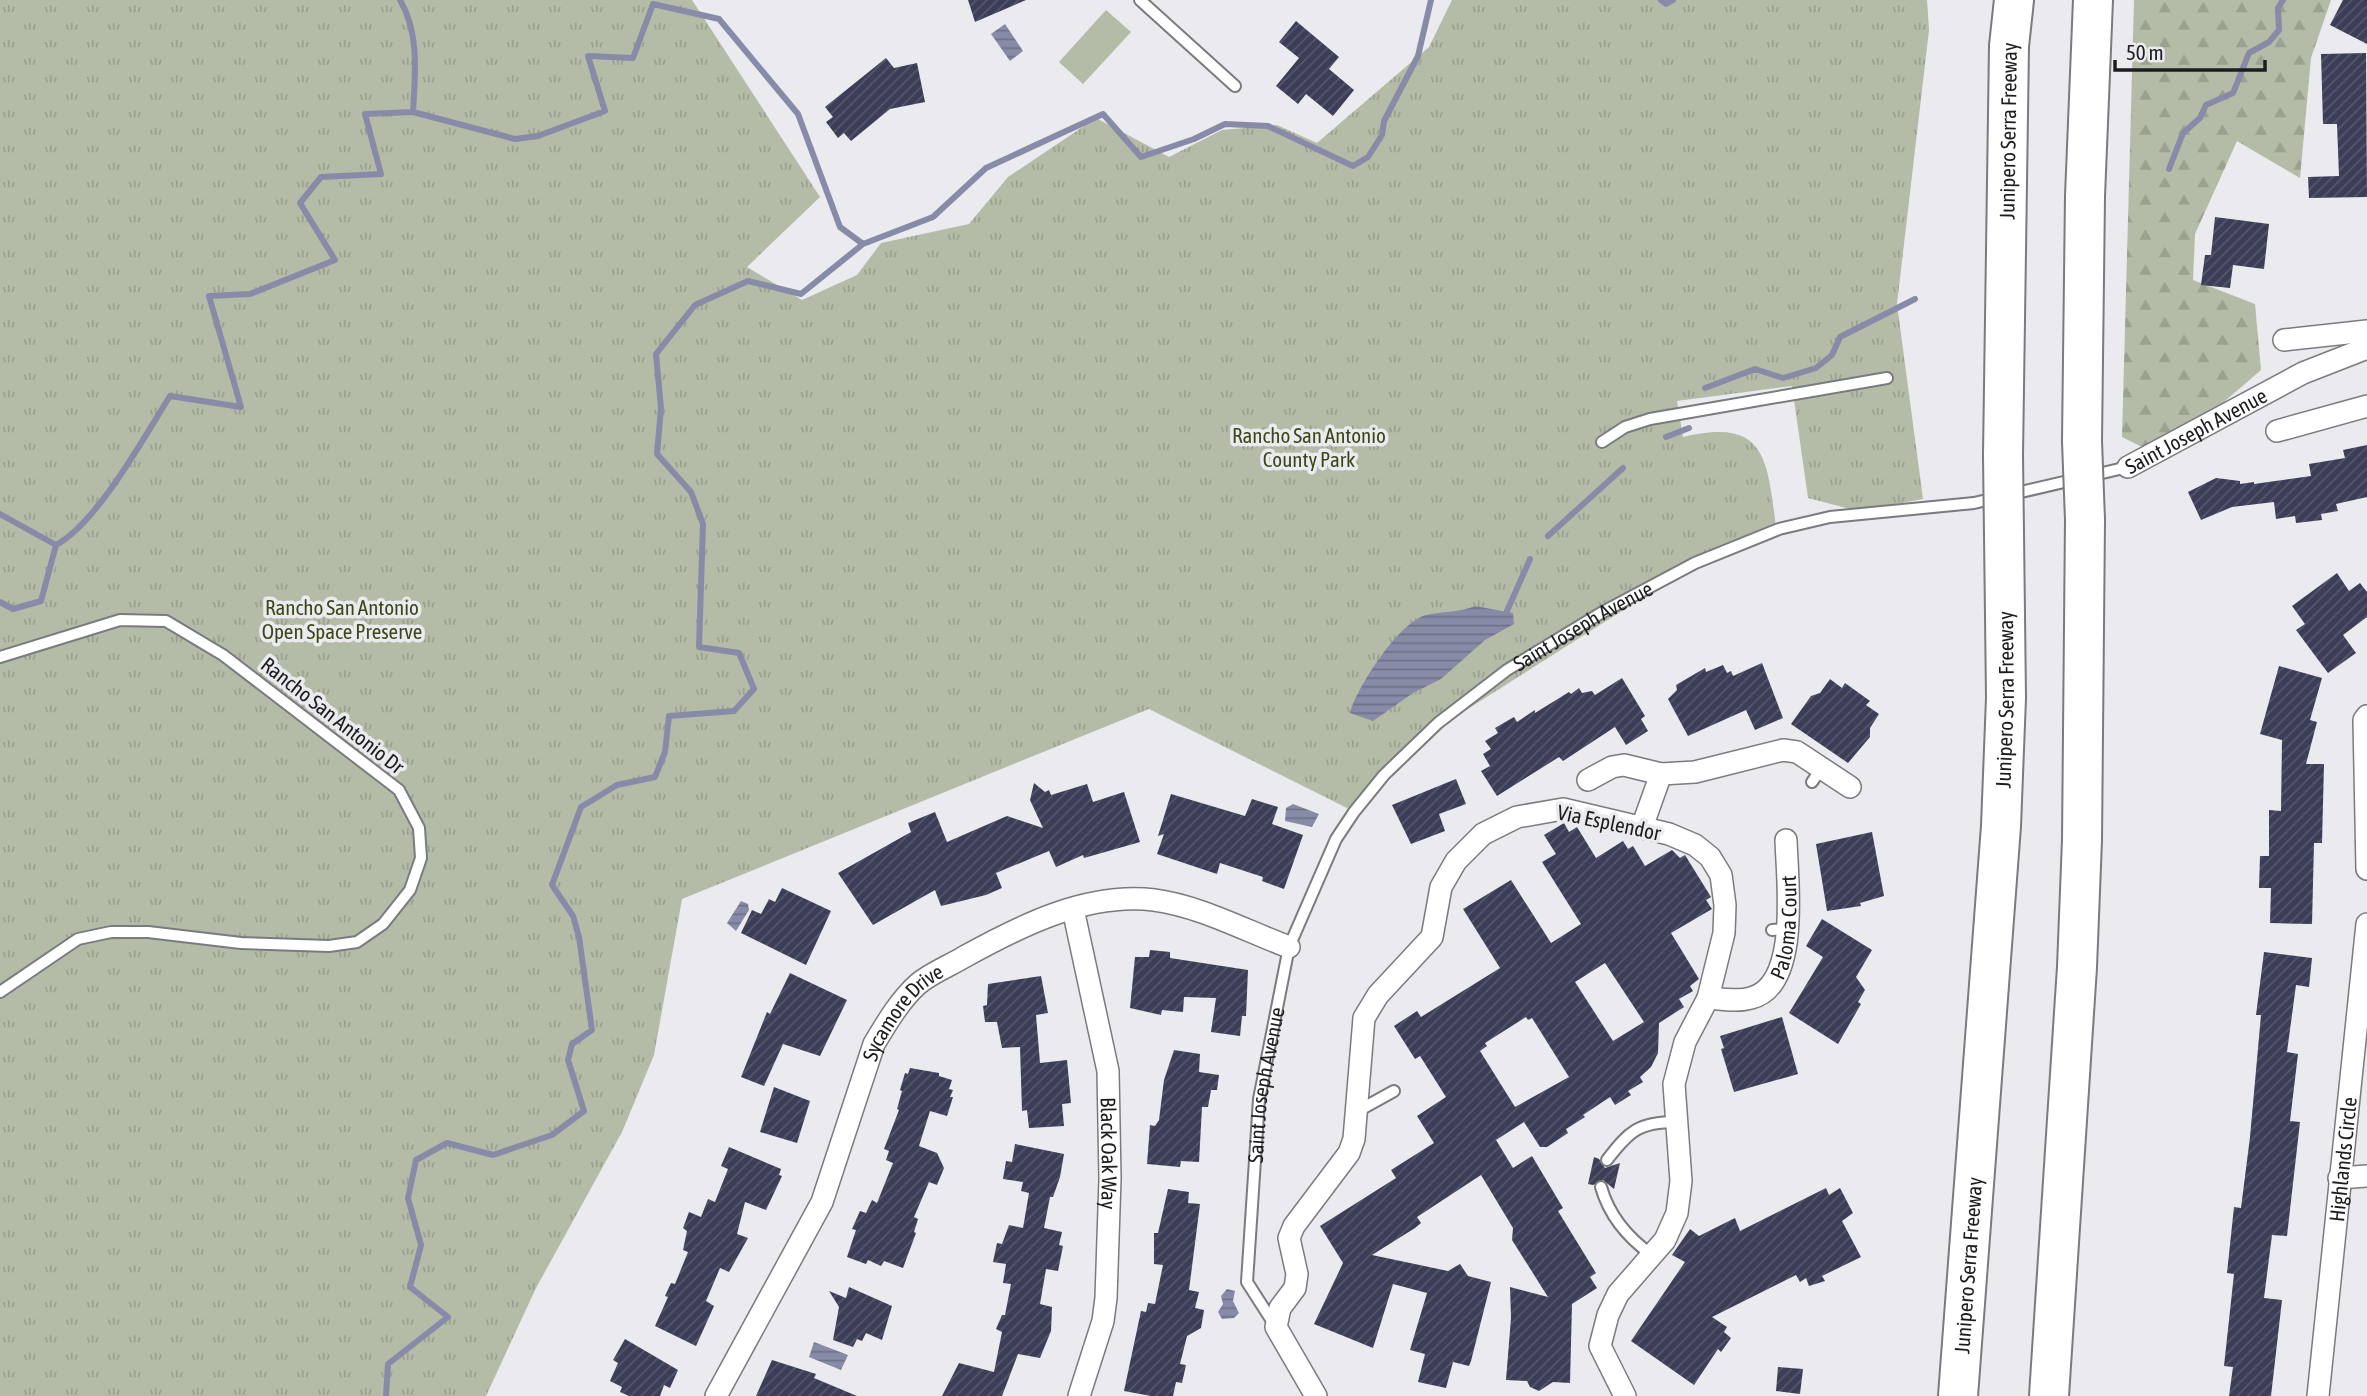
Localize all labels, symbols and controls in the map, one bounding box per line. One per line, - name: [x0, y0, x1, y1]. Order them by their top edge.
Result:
- scale bar: [2115, 28, 2266, 72]
- text: 50 m: [2126, 40, 2164, 64]
- street label: Junipero Serra Freeway: [1994, 42, 2021, 220]
- street label: Saint Joseph Avenue: [2121, 383, 2271, 478]
- park label: Rancho San Antonio County Park: [1232, 423, 1386, 471]
- street label: Saint Joseph Avenue: [1509, 576, 1657, 675]
- park label: Rancho San Antonio Open Space Preserve: [262, 595, 422, 643]
- street label: Junipero Serra Freeway: [1990, 611, 2018, 789]
- street label: Rancho San Antonio Dr: [257, 652, 410, 779]
- street label: Via Esplendor: [1555, 799, 1664, 845]
- street label: Paloma Court: [1765, 875, 1801, 983]
- street label: Sycamore Drive: [857, 959, 947, 1064]
- street label: Saint Joseph Avenue: [1243, 1005, 1289, 1164]
- street label: Highlands Circle: [2324, 1096, 2361, 1223]
- street label: Black Oak Way: [1096, 1097, 1122, 1210]
- street label: Junipero Serra Freeway: [1949, 1176, 1987, 1355]

